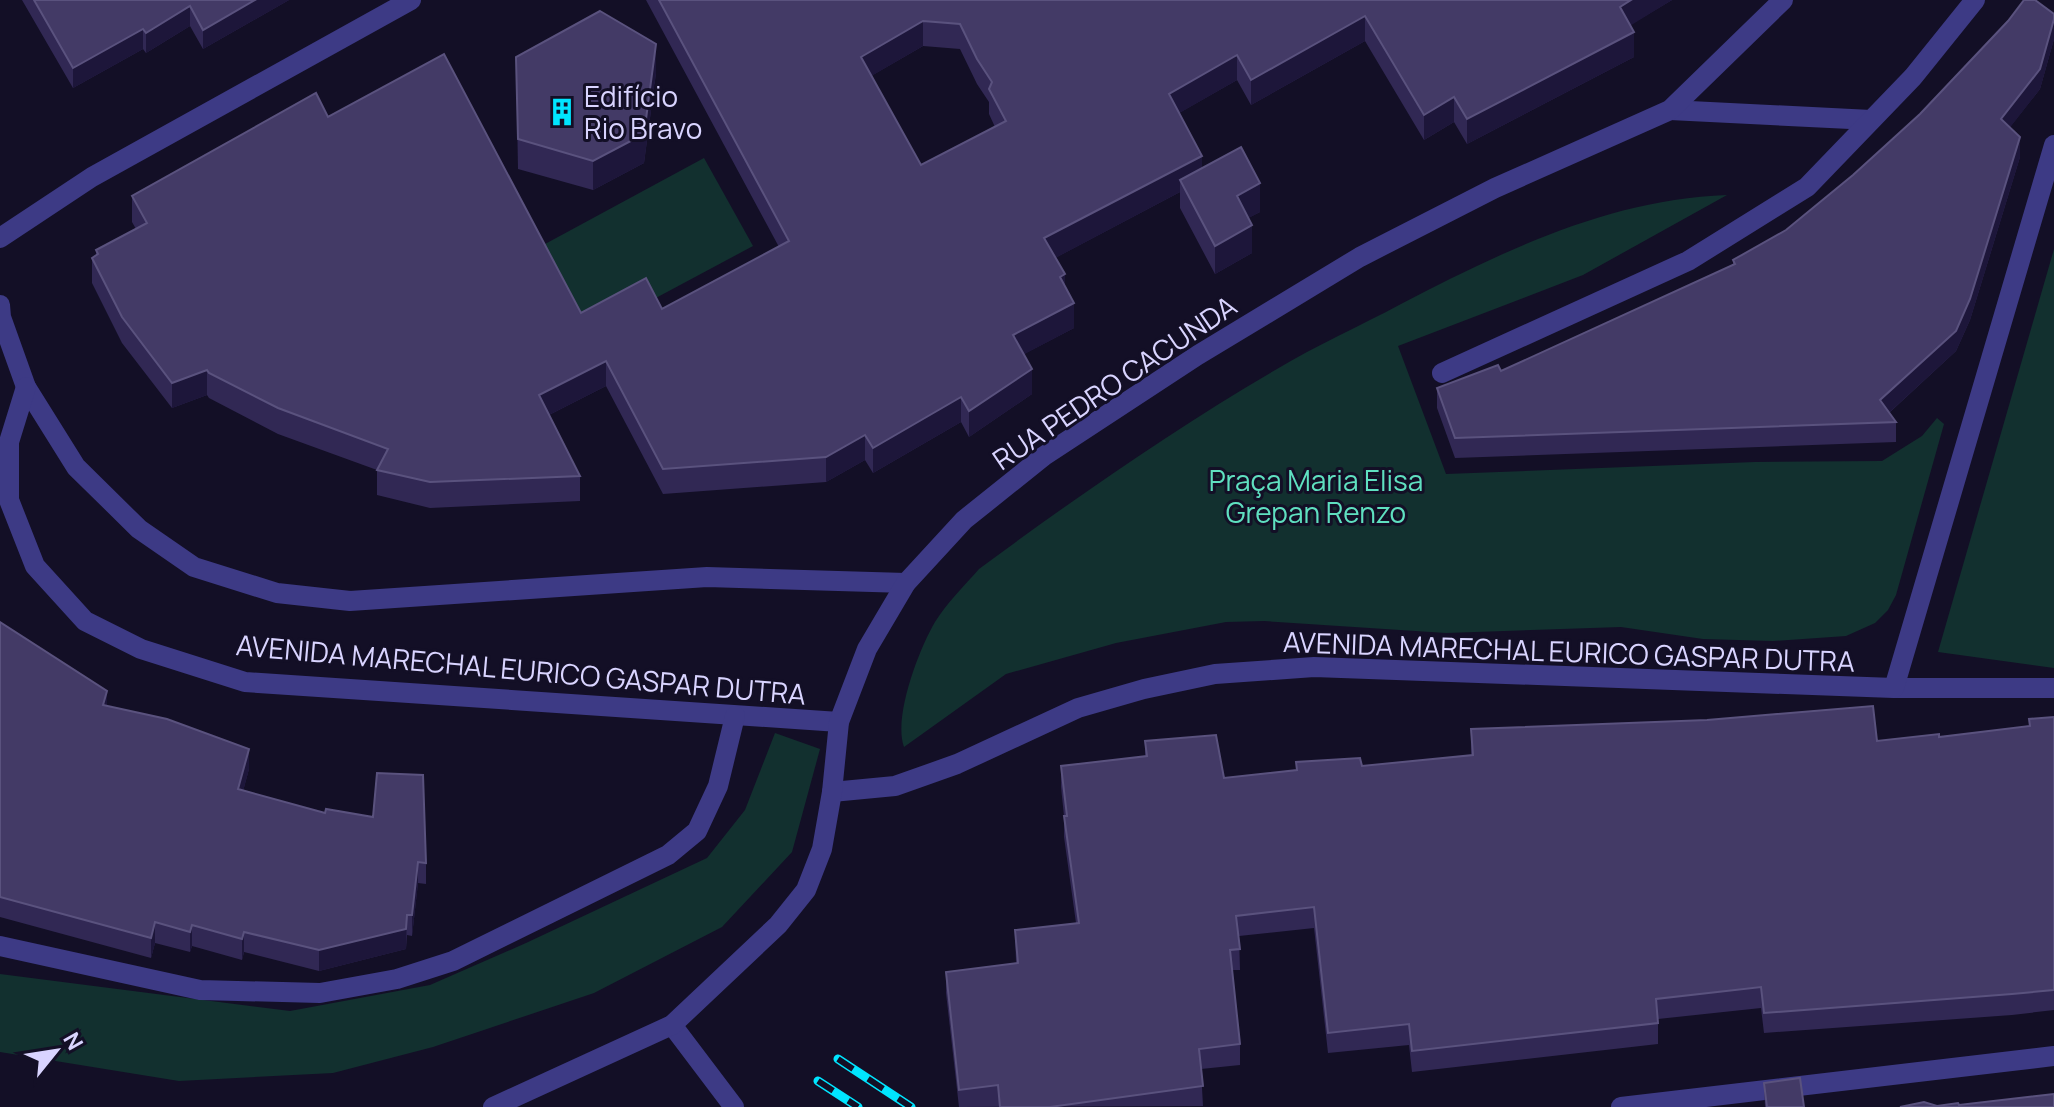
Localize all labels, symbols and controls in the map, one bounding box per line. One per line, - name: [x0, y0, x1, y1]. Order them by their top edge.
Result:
- place label: Edifício Rio Bravo: [584, 77, 702, 147]
- building icon: Edifício Rio Bravo: [547, 97, 577, 127]
- street label: RUA PEDRO CACUNDA: [985, 286, 1244, 478]
- park label: Praça Maria Elisa Grepan Renzo: [1209, 461, 1423, 531]
- street label: AVENIDA MARECHAL EURICO GASPAR DUTRA: [1283, 622, 1856, 680]
- street label: AVENIDA MARECHAL EURICO GASPAR DUTRA: [234, 625, 808, 713]
- north arrow: [16, 1011, 96, 1091]
- text: N: [56, 1027, 90, 1055]

